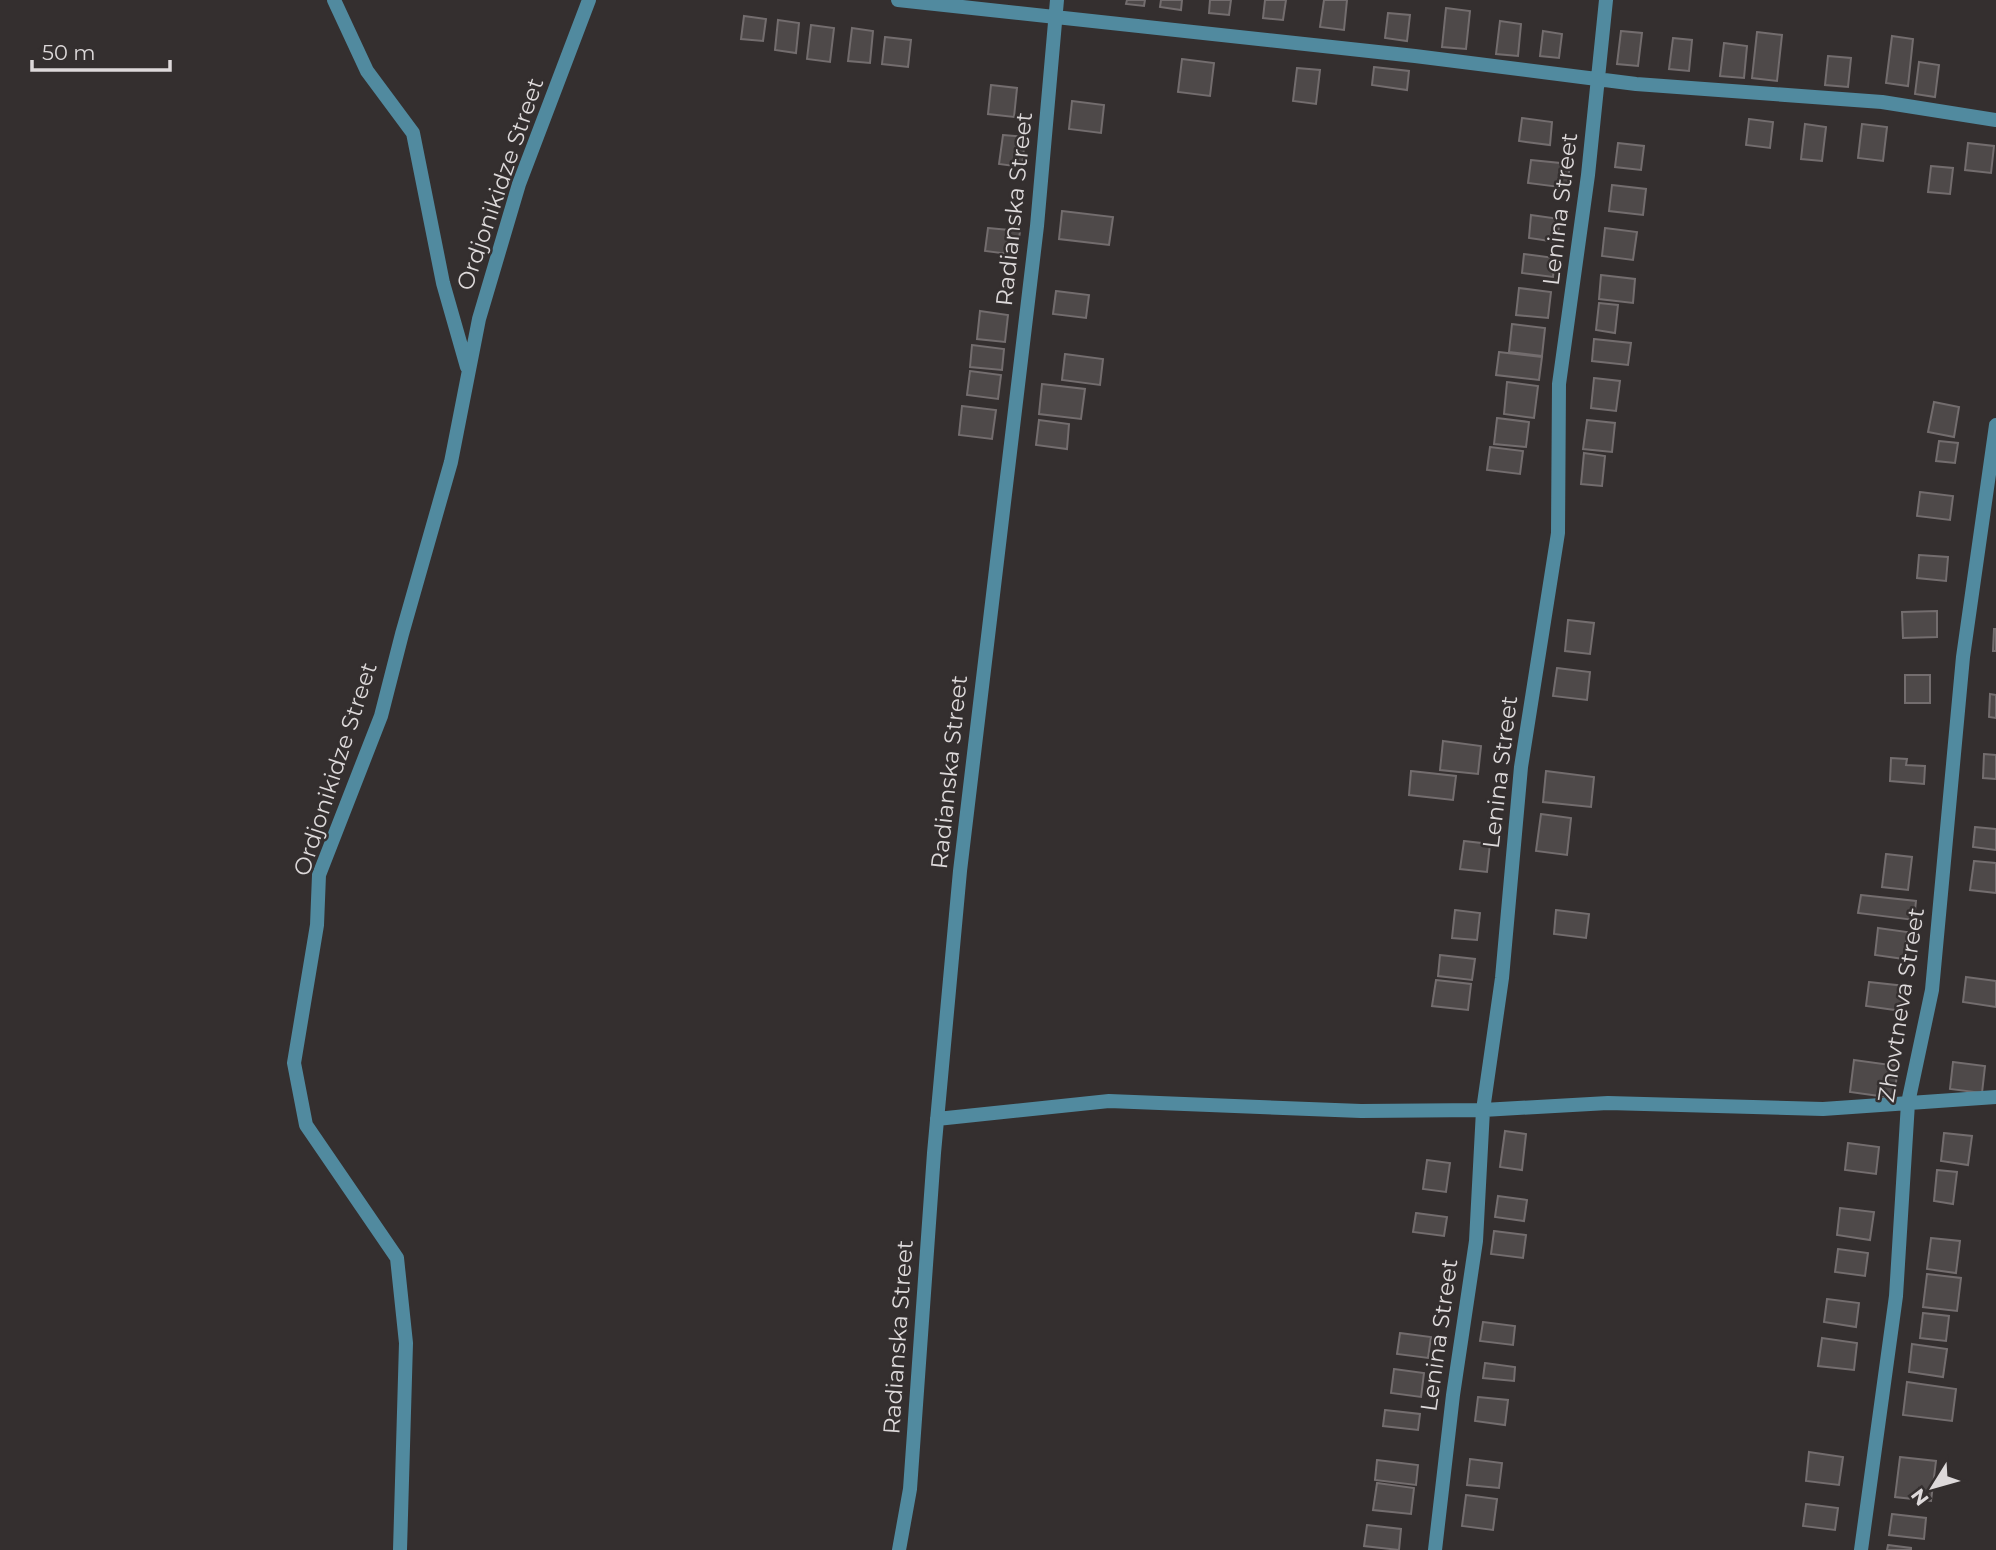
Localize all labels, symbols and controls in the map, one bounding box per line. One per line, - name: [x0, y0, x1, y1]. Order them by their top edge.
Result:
- scale bar: [32, 28, 170, 72]
- text: 50 m: [42, 40, 96, 65]
- street label: Ordjonikidze Street: [450, 74, 550, 294]
- street label: Radianska Street: [990, 111, 1038, 307]
- street label: Lenina Street: [1537, 131, 1583, 287]
- street label: Ordjonikidze Street: [287, 659, 383, 879]
- street label: Radianska Street: [925, 674, 973, 870]
- street label: Lenina Street: [1477, 694, 1523, 850]
- street label: Zhovtneva Street: [1872, 906, 1930, 1104]
- street label: Radianska Street: [877, 1239, 919, 1435]
- street label: Lenina Street: [1414, 1257, 1464, 1413]
- north arrow: [1898, 1452, 1968, 1522]
- text: N: [1906, 1484, 1934, 1510]

